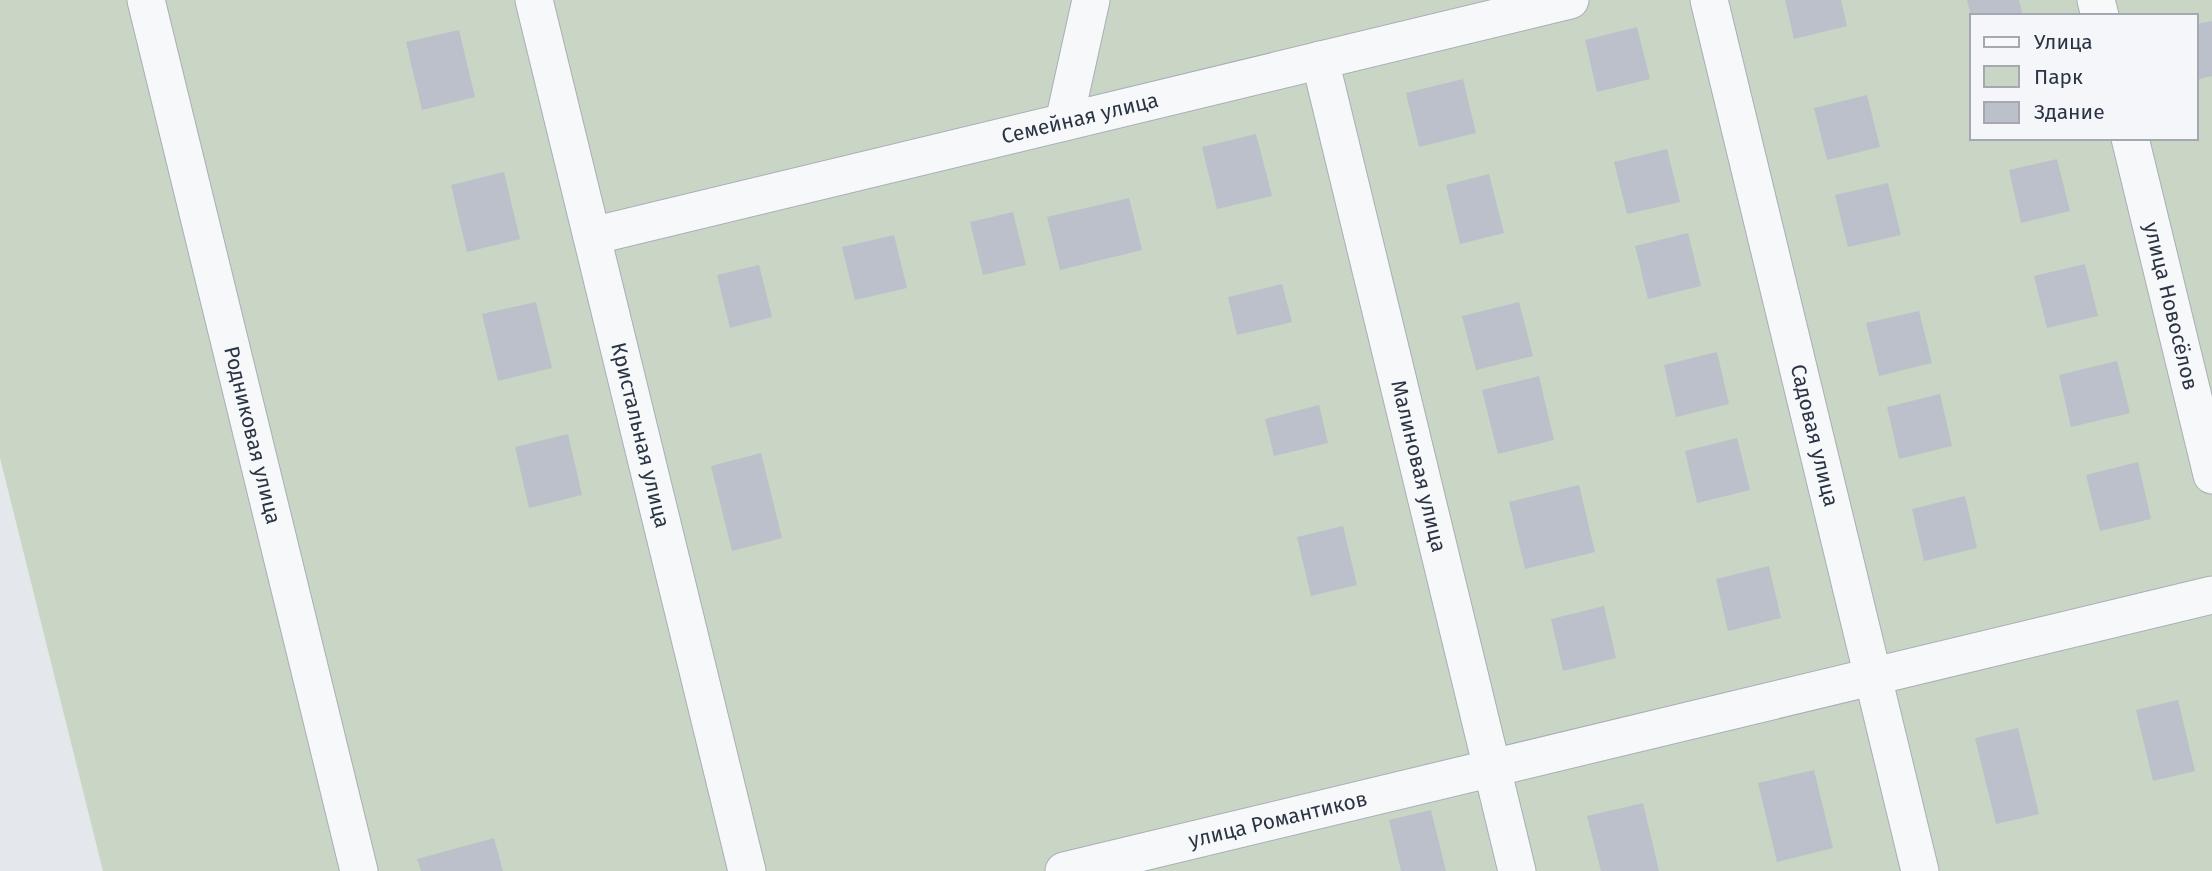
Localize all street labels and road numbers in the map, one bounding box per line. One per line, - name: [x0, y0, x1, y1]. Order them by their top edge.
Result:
- street label: Семейная улица: [999, 87, 1161, 150]
- street label: улица Новосёлов: [2138, 220, 2204, 393]
- street label: Кристальная улица: [605, 340, 676, 531]
- street label: Родниковая улица: [218, 344, 287, 527]
- street label: Садовая улица: [1785, 362, 1844, 509]
- street label: Малиновая улица: [1385, 378, 1452, 555]
- street label: улица Романтиков: [1186, 786, 1370, 854]

